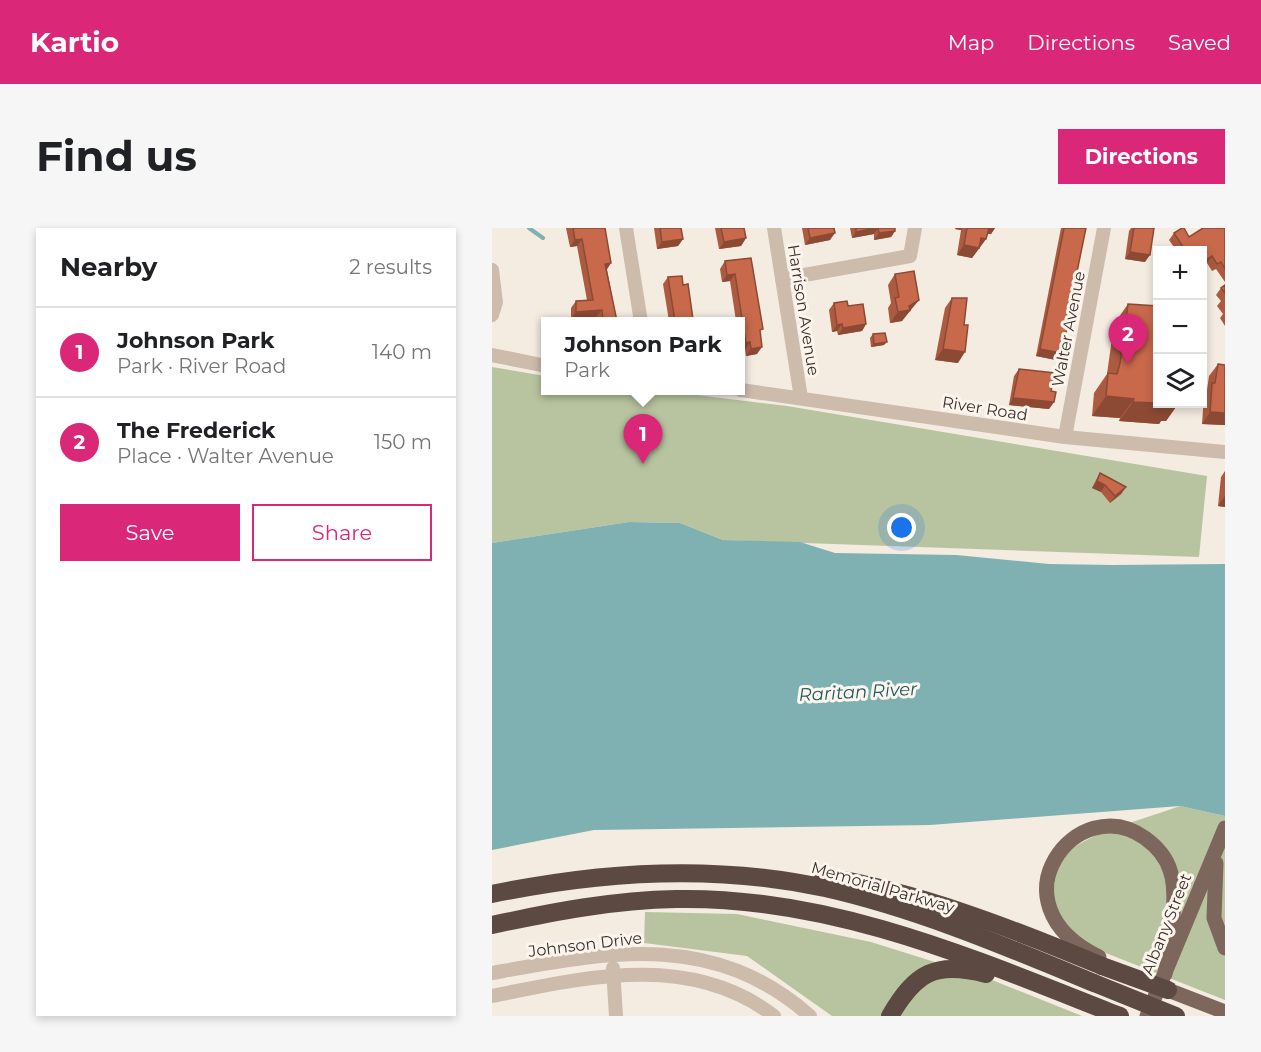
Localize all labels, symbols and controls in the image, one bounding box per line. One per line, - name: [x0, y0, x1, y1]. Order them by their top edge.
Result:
- text: Kartio: [30, 25, 119, 59]
- text: Map: [948, 30, 994, 55]
- text: Directions: [1027, 30, 1135, 55]
- text: Saved: [1168, 30, 1231, 55]
- button: Directions: [1058, 129, 1225, 184]
- text: Find us: [36, 130, 197, 182]
- street label: Harrison Avenue: [784, 243, 823, 377]
- map controls: [1153, 246, 1207, 408]
- button: +: [1153, 246, 1207, 300]
- text: Nearby: [60, 251, 157, 283]
- text: 2 results: [349, 255, 432, 279]
- street label: Walter Avenue: [1048, 270, 1089, 389]
- button: −: [1153, 300, 1207, 354]
- pin: 2: [1108, 314, 1148, 364]
- popup: [541, 317, 745, 395]
- text: Johnson Park: [117, 327, 274, 354]
- text: Johnson Park: [564, 331, 722, 358]
- text: 1: [76, 340, 83, 364]
- text: 140 m: [372, 340, 432, 364]
- text: Park · River Road: [117, 354, 286, 378]
- button: layers: [1153, 354, 1207, 408]
- text: Park: [564, 358, 610, 382]
- street label: River Road: [941, 392, 1029, 425]
- pin: 1: [624, 414, 662, 464]
- text: The Frederick: [117, 417, 275, 444]
- text: 2: [74, 430, 85, 454]
- text: 150 m: [374, 430, 432, 454]
- text: Place · Walter Avenue: [117, 444, 334, 468]
- button: Save: [60, 504, 240, 561]
- button: Share: [252, 504, 432, 561]
- your location: [887, 513, 916, 542]
- water label: Raritan River: [798, 678, 919, 706]
- street label: Memorial Parkway: [809, 858, 957, 917]
- street label: Albany Street: [1137, 870, 1196, 978]
- street label: Johnson Drive: [526, 928, 643, 961]

